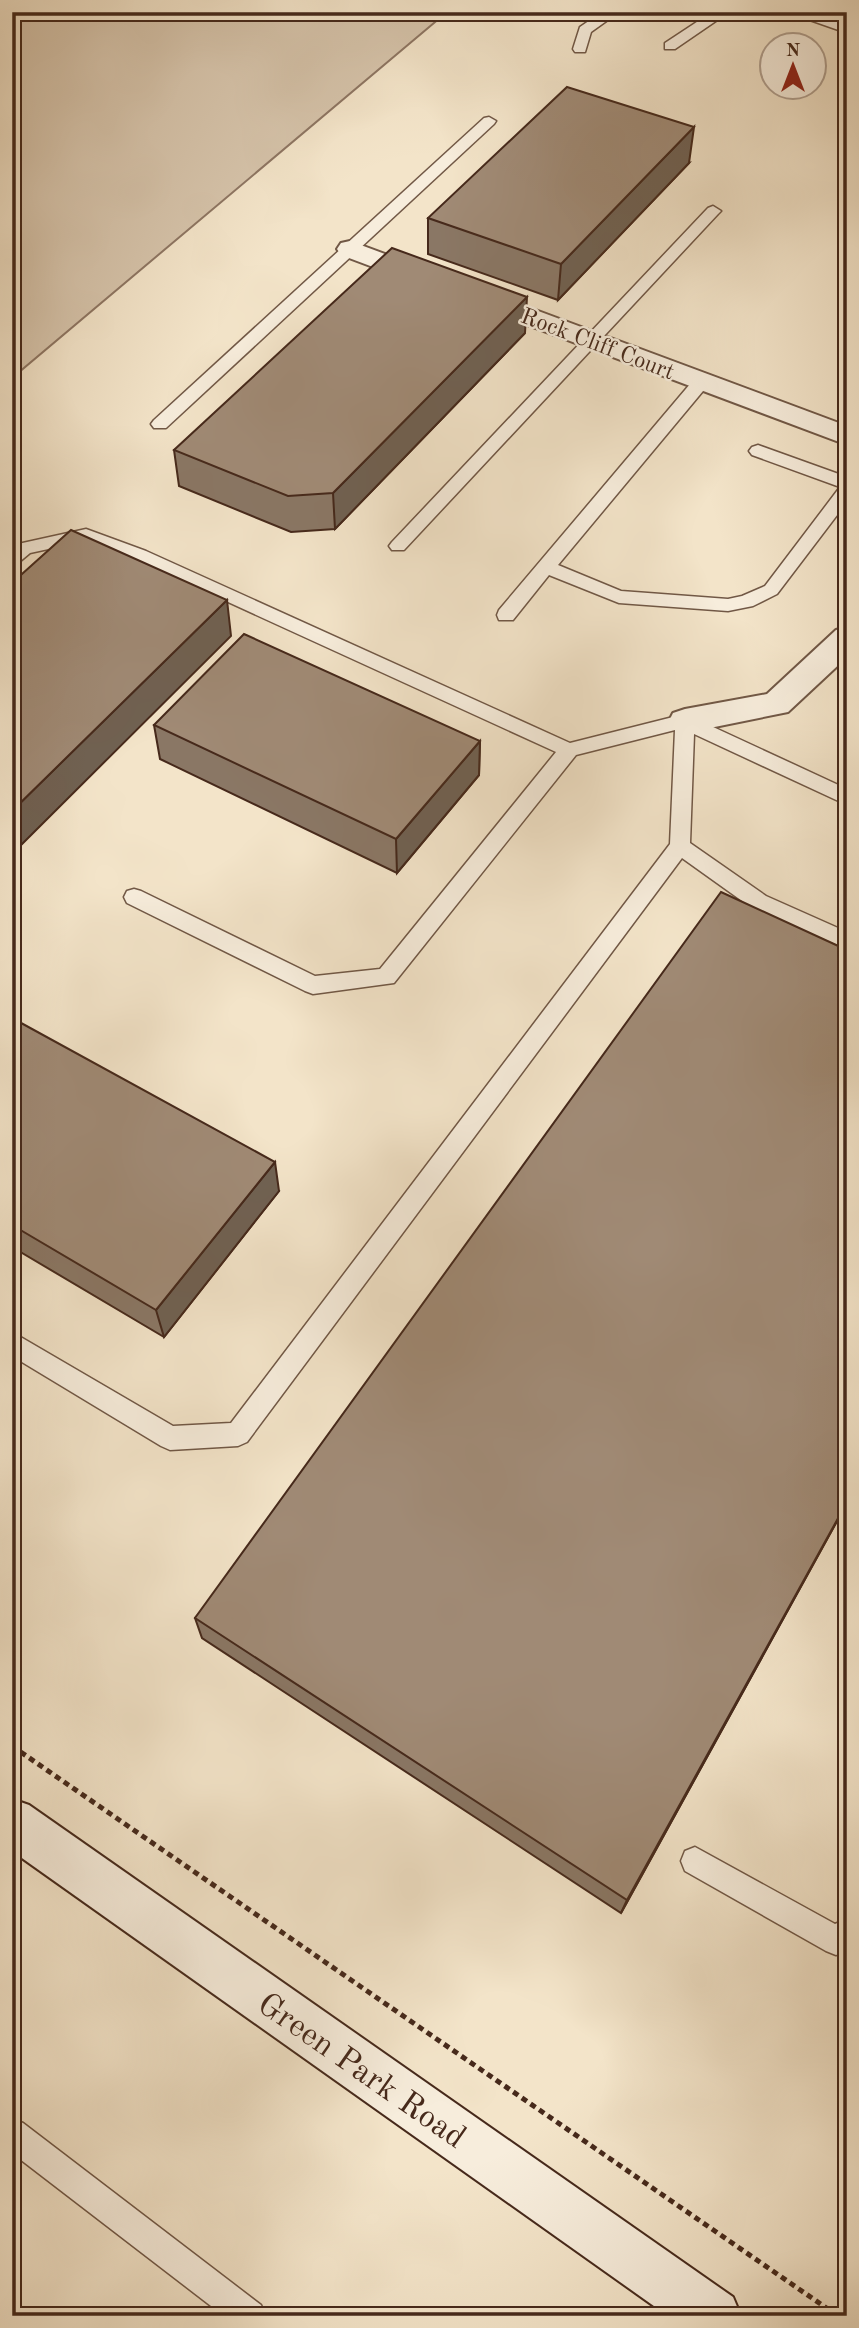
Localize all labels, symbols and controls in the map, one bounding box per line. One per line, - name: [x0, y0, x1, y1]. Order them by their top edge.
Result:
- north arrow: [758, 32, 828, 102]
- text: N: [786, 42, 801, 61]
- street label: Rock Cliff Court: [518, 305, 677, 384]
- street label: Green Park Road: [251, 1988, 471, 2156]

